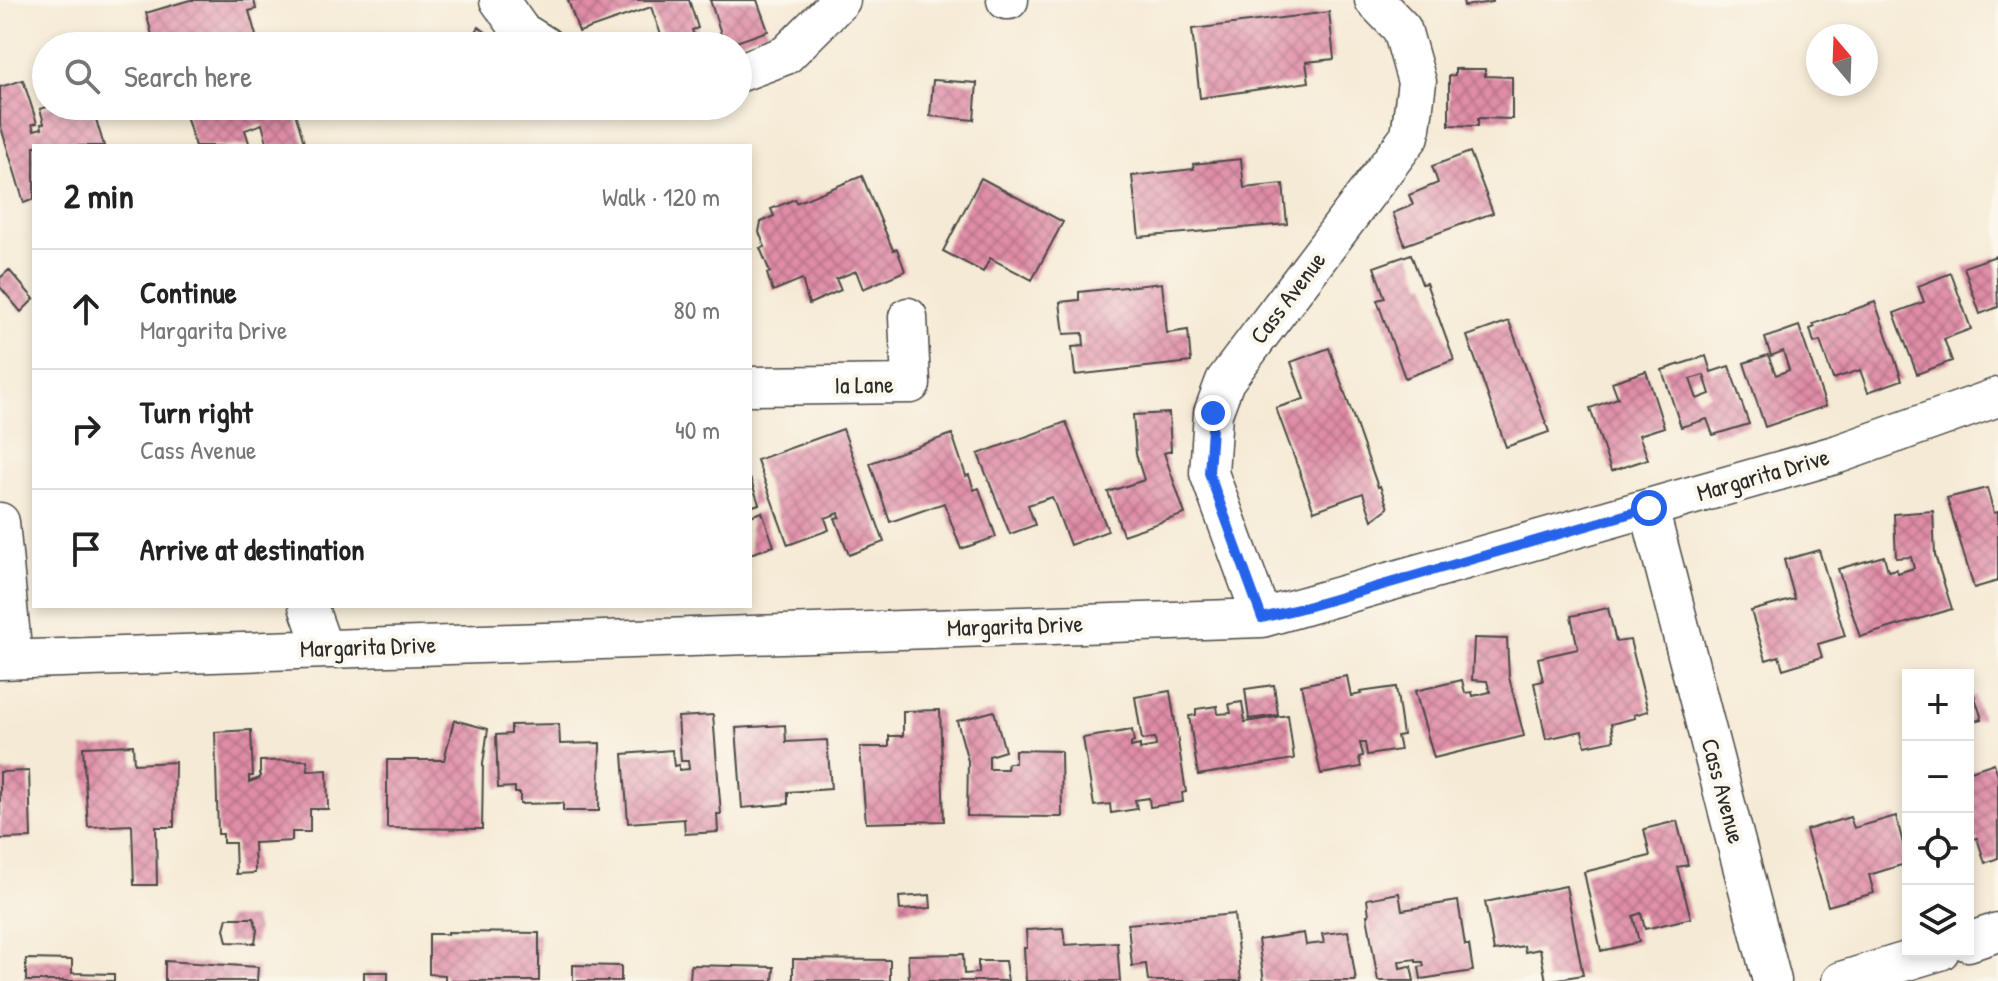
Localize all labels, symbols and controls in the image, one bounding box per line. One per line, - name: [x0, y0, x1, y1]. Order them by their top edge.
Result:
- north arrow: [1806, 24, 1878, 96]
- search box: [32, 32, 752, 120]
- icon: search: [60, 54, 104, 98]
- text: Search here: [124, 56, 252, 96]
- text: 2 min: [64, 173, 134, 219]
- text: Walk · 120 m: [602, 179, 720, 214]
- street label: Cass Avenue: [1242, 245, 1333, 350]
- text: Continue: [140, 272, 237, 312]
- icon: ahead: [64, 287, 108, 331]
- text: 80 m: [673, 292, 720, 327]
- text: Margarita Drive: [140, 312, 287, 347]
- street label: Ia Lane: [834, 367, 894, 401]
- text: Turn right: [140, 392, 253, 432]
- route end: [1195, 395, 1231, 431]
- icon: right: [64, 407, 108, 451]
- text: 40 m: [675, 412, 720, 447]
- text: Cass Avenue: [140, 432, 256, 467]
- street label: Margarita Drive: [1693, 440, 1833, 508]
- route start: [1631, 490, 1667, 526]
- icon: arrive: [64, 527, 108, 571]
- text: Arrive at destination: [140, 529, 365, 569]
- street label: Margarita Drive: [946, 607, 1084, 643]
- street label: Margarita Drive: [299, 628, 437, 664]
- map controls: [1902, 669, 1974, 957]
- button: +: [1902, 669, 1974, 741]
- street label: Cass Avenue: [1695, 735, 1753, 847]
- button: −: [1902, 741, 1974, 813]
- button: locate: [1902, 813, 1974, 885]
- button: layers: [1902, 885, 1974, 957]

